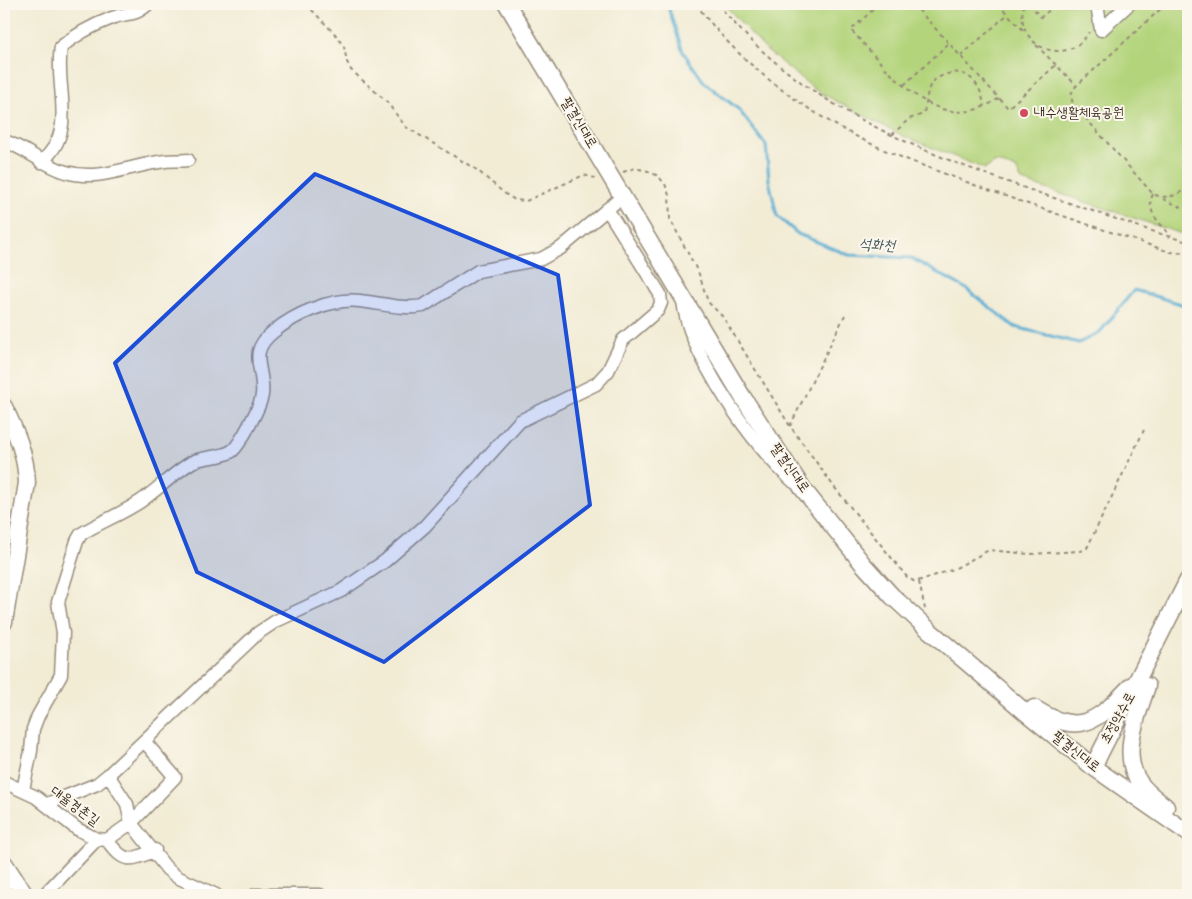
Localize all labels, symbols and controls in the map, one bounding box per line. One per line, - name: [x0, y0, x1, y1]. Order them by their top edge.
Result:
- street label: 팔결신대로: [556, 94, 602, 152]
- place label: 내수생활체육공원: [1034, 103, 1124, 123]
- marker: 내수생활체육공원: [1018, 107, 1030, 119]
- water label: 석화천: [858, 234, 898, 257]
- street label: 팔결신대로: [766, 439, 814, 497]
- street label: 초정약수로: [1096, 689, 1140, 747]
- street label: 팔결신대로: [1048, 727, 1104, 777]
- street label: 대율경촌길: [46, 781, 104, 831]

